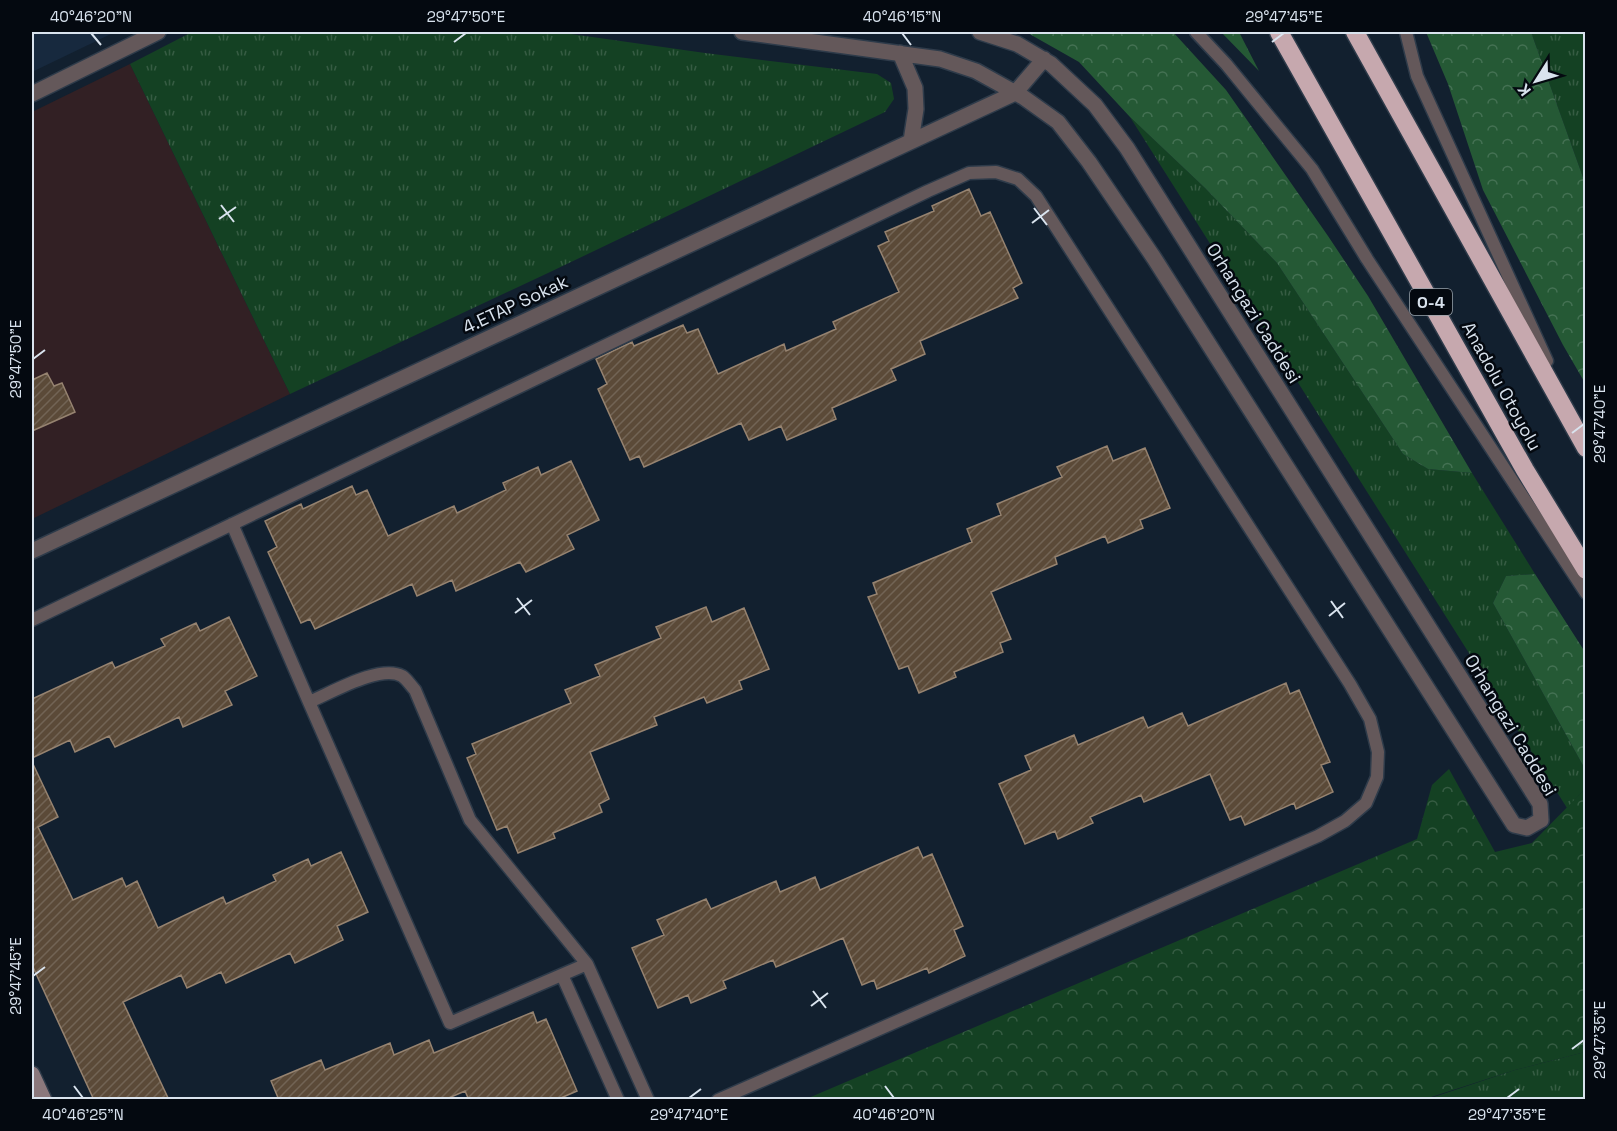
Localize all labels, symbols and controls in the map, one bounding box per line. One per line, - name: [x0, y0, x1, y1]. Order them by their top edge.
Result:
- text: 40°46'20"N: [50, 7, 132, 26]
- text: 29°47'50"E: [427, 7, 505, 26]
- text: 40°46'15"N: [863, 7, 941, 26]
- text: 29°47'45"E: [1245, 7, 1323, 26]
- north arrow: [1506, 51, 1566, 111]
- text: K: [1513, 79, 1536, 100]
- street label: Orhangazi Caddesi: [1202, 239, 1306, 387]
- street label: 4.ETAP Sokak: [459, 269, 572, 338]
- road number: O-4: [1410, 289, 1452, 315]
- street label: Anadolu Otoyolu: [1457, 317, 1547, 455]
- text: 29°47'50"E: [6, 320, 25, 398]
- text: 29°47'40"E: [1590, 385, 1609, 463]
- street label: Orhangazi Caddesi: [1460, 650, 1562, 800]
- text: 29°47'45"E: [6, 937, 25, 1015]
- text: 29°47'35"E: [1590, 1001, 1609, 1079]
- text: 40°46'25"N: [42, 1105, 124, 1124]
- text: 29°47'40"E: [650, 1105, 728, 1124]
- text: 40°46'20"N: [853, 1105, 935, 1124]
- text: 29°47'35"E: [1468, 1105, 1546, 1124]

